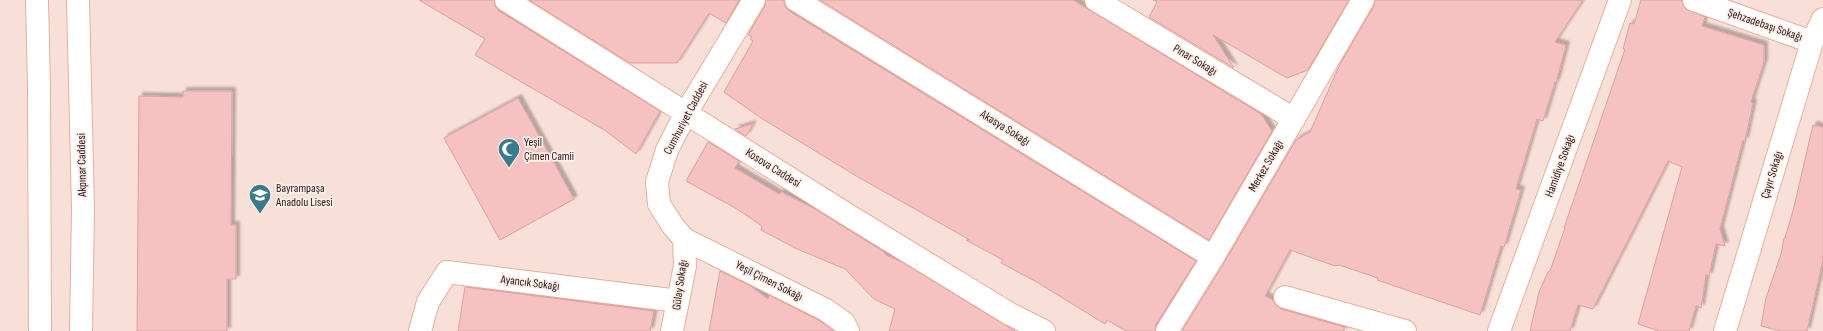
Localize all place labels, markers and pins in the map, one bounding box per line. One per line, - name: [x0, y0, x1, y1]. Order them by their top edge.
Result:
- place label: Yeşil Çimen Camii: [524, 135, 574, 164]
- mosque icon: Yeşil Çimen Camii: [496, 136, 522, 169]
- place label: Bayrampaşa Anadolu Lisesi: [275, 181, 333, 210]
- school or university icon: Bayrampaşa Anadolu Lisesi: [247, 182, 273, 215]

